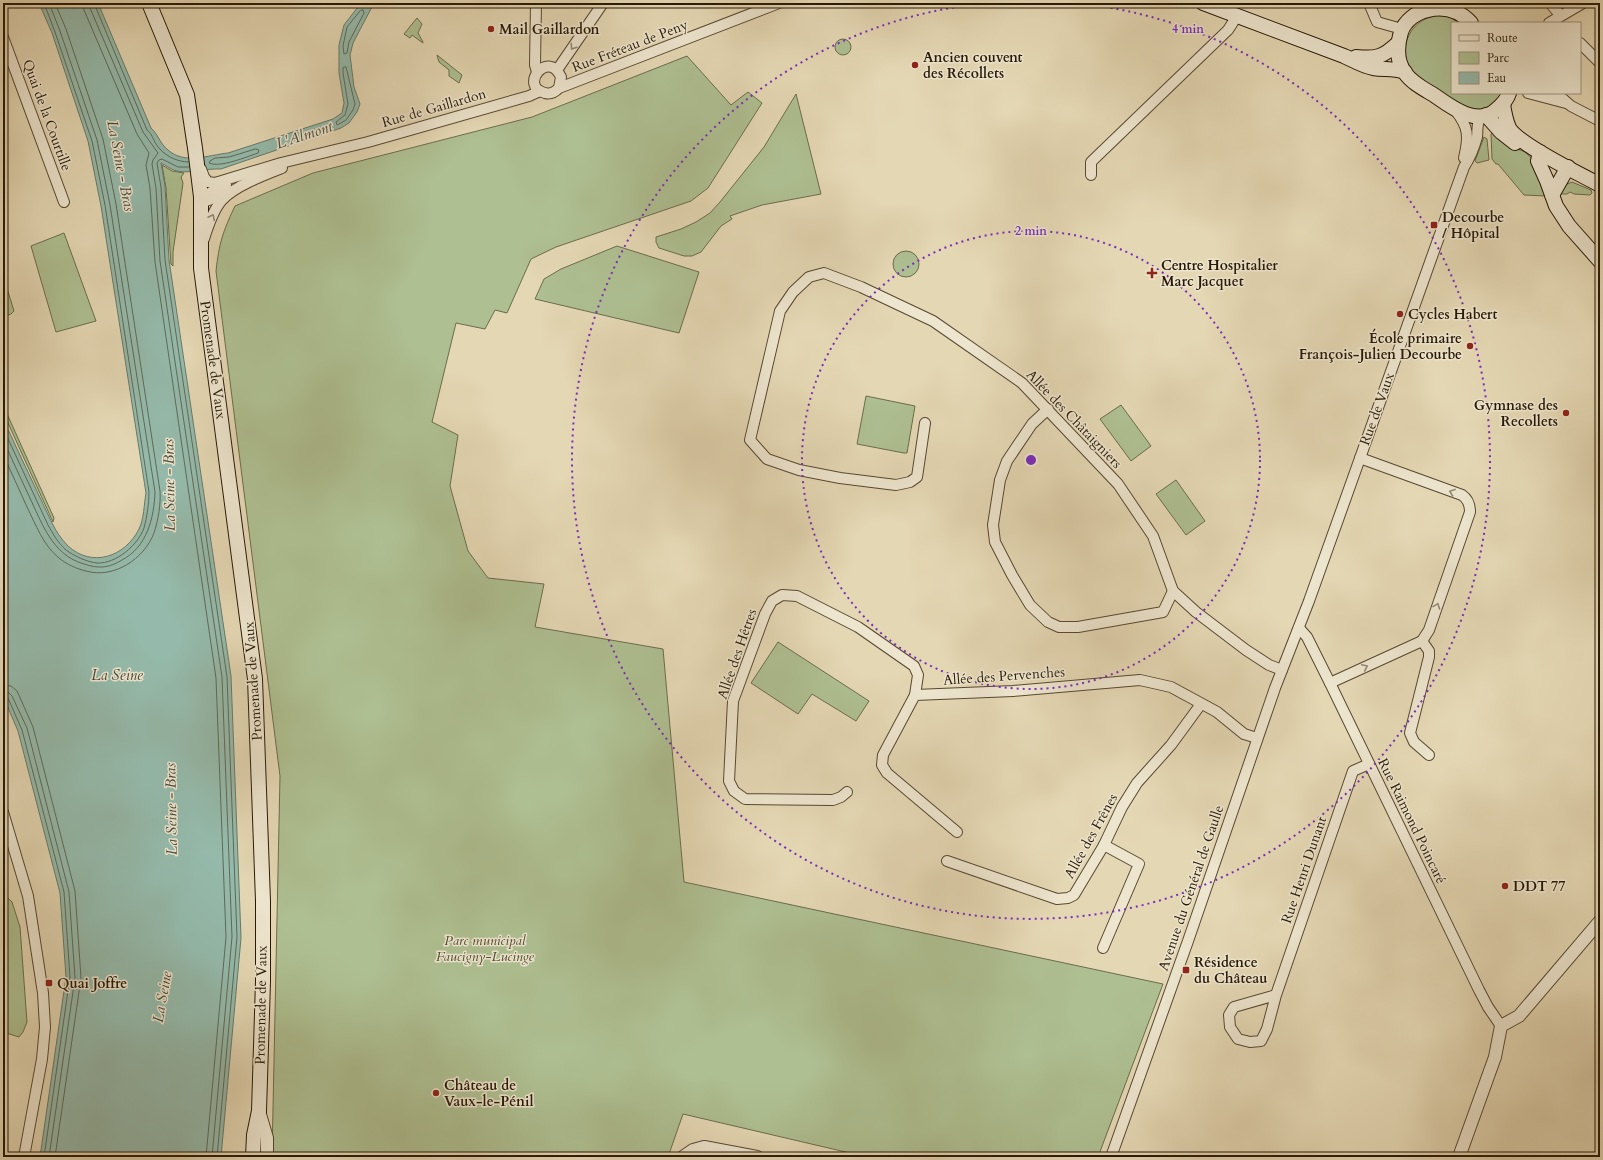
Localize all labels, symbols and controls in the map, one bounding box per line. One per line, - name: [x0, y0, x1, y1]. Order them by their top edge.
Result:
- street label: Rue Fréteau de Peny: [569, 15, 691, 77]
- place label: Mail Gaillardon: [499, 20, 599, 39]
- text: 4 min: [1172, 21, 1204, 37]
- legend: [1451, 22, 1581, 94]
- marker: Mail Gaillardon: [486, 24, 496, 34]
- text: Route: [1487, 30, 1518, 46]
- one-way arrow: [571, 42, 578, 49]
- place label: Ancien couvent des Récollets: [923, 48, 1023, 83]
- text: Parc: [1487, 50, 1510, 66]
- street label: Quai de la Courtille: [18, 57, 76, 173]
- marker: Ancien couvent des Récollets: [910, 60, 920, 70]
- text: Eau: [1487, 70, 1507, 86]
- street label: Rue de Gaillardon: [380, 84, 488, 132]
- water label: L'Almont: [273, 116, 335, 153]
- water label: La Seine - Bras: [102, 119, 140, 213]
- place label: Decourbe / Hôpital: [1442, 208, 1504, 243]
- one-way arrow: [207, 214, 215, 221]
- marker: Decourbe / Hôpital: [1429, 220, 1439, 230]
- text: 2 min: [1015, 223, 1047, 239]
- place label: Centre Hospitalier Marc Jacquet: [1161, 256, 1278, 291]
- marker: Centre Hospitalier Marc Jacquet: [1146, 267, 1158, 279]
- street label: Promenade de Vaux: [195, 300, 231, 420]
- place label: Cycles Habert: [1408, 305, 1497, 324]
- marker: Cycles Habert: [1395, 309, 1405, 319]
- place label: École primaire François-Julien Decourbe: [1299, 328, 1462, 364]
- marker: École primaire François-Julien Decourbe: [1465, 341, 1475, 351]
- street label: Allée des Châtaigniers: [1022, 365, 1126, 473]
- street label: Rue de Vaux: [1355, 370, 1399, 448]
- place label: Gymnase des Recollets: [1474, 396, 1558, 431]
- marker: Gymnase des Recollets: [1561, 408, 1571, 418]
- water label: La Seine - Bras: [158, 439, 180, 531]
- centre of rings: [1024, 453, 1038, 467]
- one-way arrow: [1449, 488, 1456, 496]
- one-way arrow: [1433, 602, 1441, 609]
- street label: Allée des Hêtres: [713, 606, 761, 702]
- street label: Promenade de Vaux: [239, 621, 267, 741]
- street label: Allée des Pervenches: [942, 662, 1066, 690]
- one-way arrow: [1361, 664, 1369, 672]
- water label: La Seine: [91, 665, 143, 685]
- street label: Rue Raimond Poincaré: [1373, 755, 1451, 887]
- water label: La Seine - Bras: [160, 763, 182, 855]
- street label: Allée des Frênes: [1060, 790, 1122, 882]
- street label: Avenue du Général de Gaulle: [1154, 803, 1228, 973]
- street label: Rue Henri Dunant: [1277, 814, 1331, 926]
- place label: DDT 77: [1513, 877, 1565, 896]
- marker: DDT 77: [1500, 881, 1510, 891]
- park label: Parc municipal Faucigny-Lucinge: [436, 931, 535, 966]
- street label: Promenade de Vaux: [250, 945, 272, 1065]
- place label: Résidence du Château: [1194, 953, 1268, 988]
- marker: Résidence du Château: [1181, 965, 1191, 975]
- water label: La Seine: [148, 970, 176, 1024]
- place label: Quai Joffre: [57, 974, 127, 993]
- marker: Quai Joffre: [44, 978, 54, 988]
- place label: Château de Vaux-le-Pénil: [444, 1076, 534, 1111]
- marker: Château de Vaux-le-Pénil: [431, 1088, 441, 1098]

